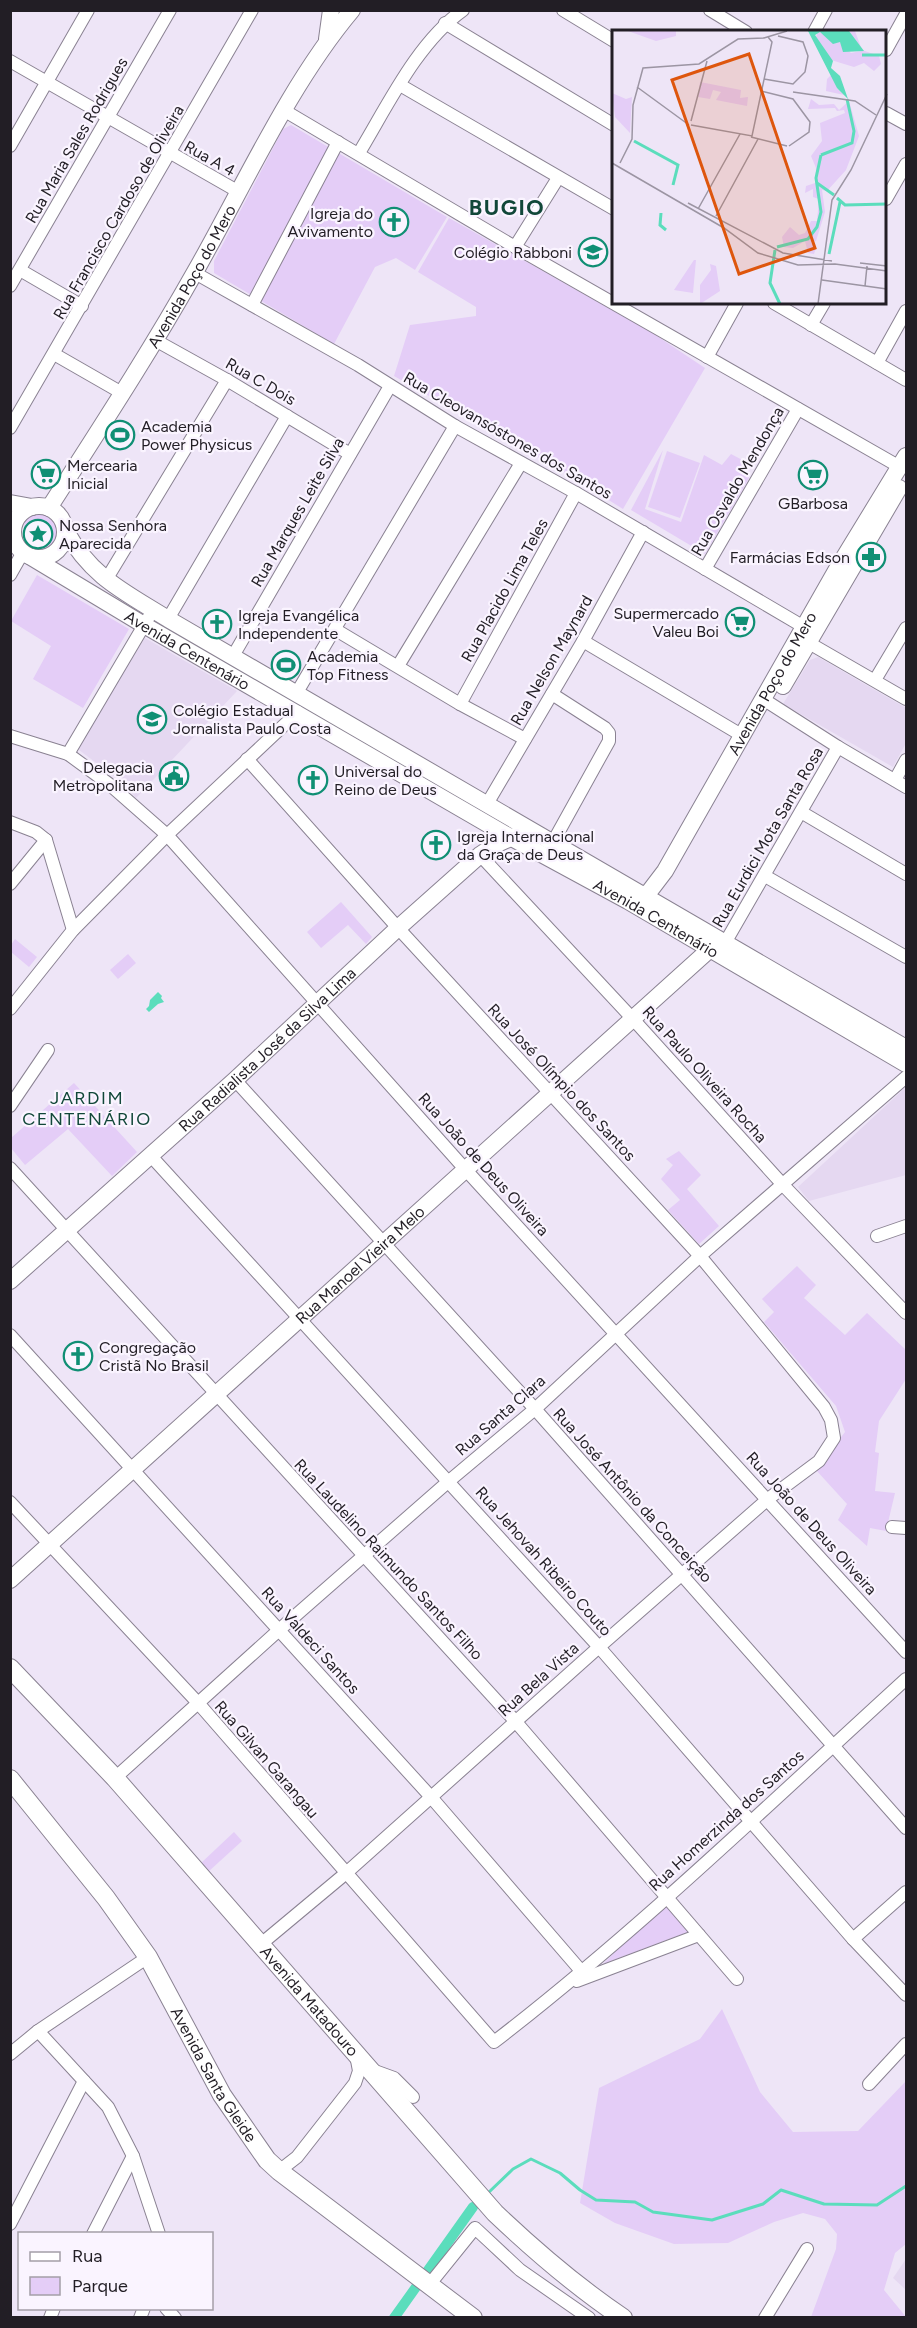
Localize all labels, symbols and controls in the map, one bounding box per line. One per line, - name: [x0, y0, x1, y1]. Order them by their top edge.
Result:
- inset map: [612, 30, 887, 304]
- street label: Rua Maria Sales Rodrigues: [21, 54, 132, 226]
- street label: Rua Francisco Cardoso de Oliveira: [49, 102, 188, 323]
- street label: Rua A 4: [181, 137, 239, 180]
- district label: BUGIO: [469, 194, 545, 221]
- street label: Avenida Poço do Mero: [144, 202, 240, 352]
- place label: Igreja do Avivamento: [287, 204, 373, 241]
- church icon: Igreja do Avivamento: [378, 206, 410, 238]
- school or university icon: Colégio Rabboni: [577, 236, 609, 268]
- place label: Colégio Rabboni: [454, 243, 572, 262]
- street label: Rua C Dois: [222, 354, 299, 409]
- street label: Rua Cleovansóstones dos Santos: [400, 368, 615, 503]
- street label: Rua Osvaldo Mendonça: [687, 403, 788, 559]
- place label: Academia Power Physicus: [141, 417, 252, 454]
- sports icon: Academia Power Physicus: [104, 419, 136, 451]
- street label: Rua Marques Leite Silva: [247, 434, 348, 590]
- place label: Mercearia Inicial: [67, 456, 138, 493]
- supermarket icon: Mercearia Inicial: [30, 458, 62, 490]
- supermarket icon: GBarbosa: [797, 459, 829, 491]
- place label: GBarbosa: [778, 494, 848, 513]
- street label: Rua Placido Lima Teles: [457, 515, 552, 665]
- place label: Nossa Senhora Aparecida: [59, 516, 167, 553]
- place icon: Nossa Senhora Aparecida: [22, 518, 54, 550]
- pharmacy icon: Farmácias Edson: [855, 541, 887, 573]
- place label: Farmácias Edson: [730, 548, 850, 567]
- street label: Rua Nelson Maynard: [506, 592, 596, 729]
- place label: Supermercado Valeu Boi: [613, 604, 719, 641]
- place label: Igreja Evangélica Independente: [238, 606, 359, 643]
- supermarket icon: Supermercado Valeu Boi: [724, 606, 756, 638]
- street label: Avenida Centenário: [121, 607, 253, 694]
- church icon: Igreja Evangélica Independente: [201, 608, 233, 640]
- street label: Avenida Poço do Mero: [724, 609, 821, 758]
- place label: Academia Top Fitness: [307, 647, 389, 684]
- sports icon: Academia Top Fitness: [270, 649, 302, 681]
- place label: Colégio Estadual Jornalista Paulo Costa: [173, 701, 331, 738]
- school or university icon: Colégio Estadual Jornalista Paulo Costa: [136, 703, 168, 735]
- street label: Rua Eurdici Mota Santa Rosa: [708, 744, 827, 931]
- place label: Delegacia Metropolitana: [53, 758, 153, 795]
- public building icon: Delegacia Metropolitana: [158, 760, 190, 792]
- place label: Universal do Reino de Deus: [334, 762, 437, 799]
- church icon: Universal do Reino de Deus: [297, 764, 329, 796]
- place label: Igreja Internacional da Graça de Deus: [457, 827, 594, 864]
- church icon: Igreja Internacional da Graça de Deus: [420, 829, 452, 861]
- street label: Avenida Centenário: [590, 875, 722, 962]
- street label: Rua Radialista José da Silva Lima: [175, 963, 360, 1136]
- street label: Rua José Olímpio dos Santos: [484, 1000, 640, 1165]
- street label: Rua Paulo Oliveira Rocha: [638, 1002, 771, 1146]
- district label: JARDIM CENTENÁRIO: [22, 1087, 152, 1130]
- street label: Rua João de Deus Oliveira: [414, 1089, 553, 1240]
- street label: Rua Manoel Vieira Melo: [292, 1202, 429, 1328]
- place label: Congregação Cristã No Brasil: [99, 1338, 209, 1375]
- church icon: Congregação Cristã No Brasil: [62, 1340, 94, 1372]
- street label: Rua Santa Clara: [452, 1371, 549, 1460]
- street label: Rua José Antônio da Conceição: [549, 1404, 716, 1586]
- street label: Rua João de Deus Oliveira: [742, 1448, 881, 1599]
- street label: Rua Laudelino Raimundo Santos Filho: [290, 1455, 487, 1664]
- street label: Rua Jehovah Ribeiro Couto: [472, 1483, 616, 1640]
- street label: Rua Valdeci Santos: [258, 1583, 364, 1698]
- street label: Rua Bela Vista: [494, 1638, 582, 1720]
- street label: Rua Gilvan Garangau: [211, 1697, 323, 1822]
- street label: Rua Homerzinda dos Santos: [645, 1746, 808, 1895]
- street label: Avenida Matadouro: [256, 1942, 363, 2060]
- street label: Avenida Santa Gleide: [167, 2004, 261, 2146]
- legend: [18, 2232, 213, 2310]
- text: Rua: [72, 2245, 103, 2267]
- text: Parque: [72, 2275, 128, 2297]

